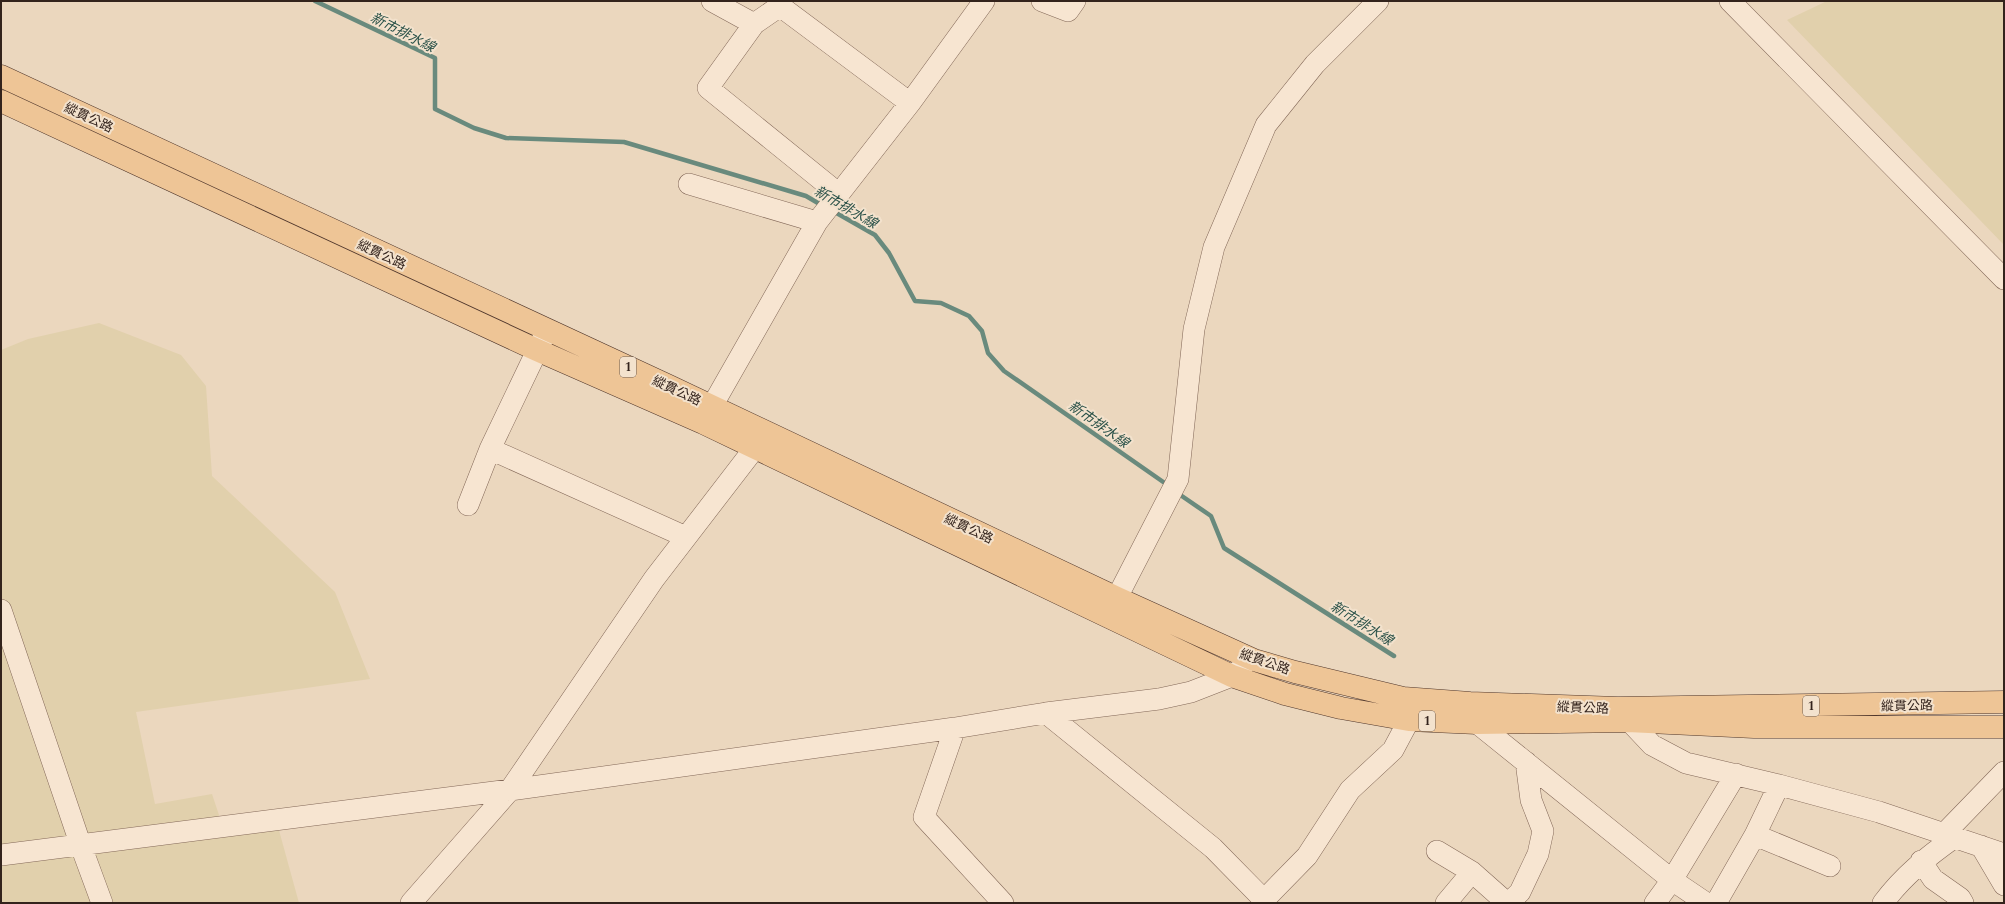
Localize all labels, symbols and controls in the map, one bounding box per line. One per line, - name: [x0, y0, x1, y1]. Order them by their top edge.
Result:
- water label: 新市排水線: [367, 7, 441, 59]
- street label: 縱貫公路: [61, 98, 116, 138]
- water label: 新市排水線: [810, 181, 883, 235]
- street label: 縱貫公路: [354, 235, 409, 275]
- road number: 1: [620, 357, 636, 377]
- street label: 縱貫公路: [649, 371, 704, 411]
- water label: 新市排水線: [1064, 396, 1135, 454]
- street label: 縱貫公路: [941, 509, 996, 549]
- water label: 新市排水線: [1326, 596, 1399, 652]
- street label: 縱貫公路: [1237, 644, 1293, 680]
- road number: 1: [1803, 696, 1819, 716]
- street label: 縱貫公路: [1881, 696, 1933, 716]
- street label: 縱貫公路: [1557, 697, 1609, 719]
- road number: 1: [1419, 711, 1435, 731]

